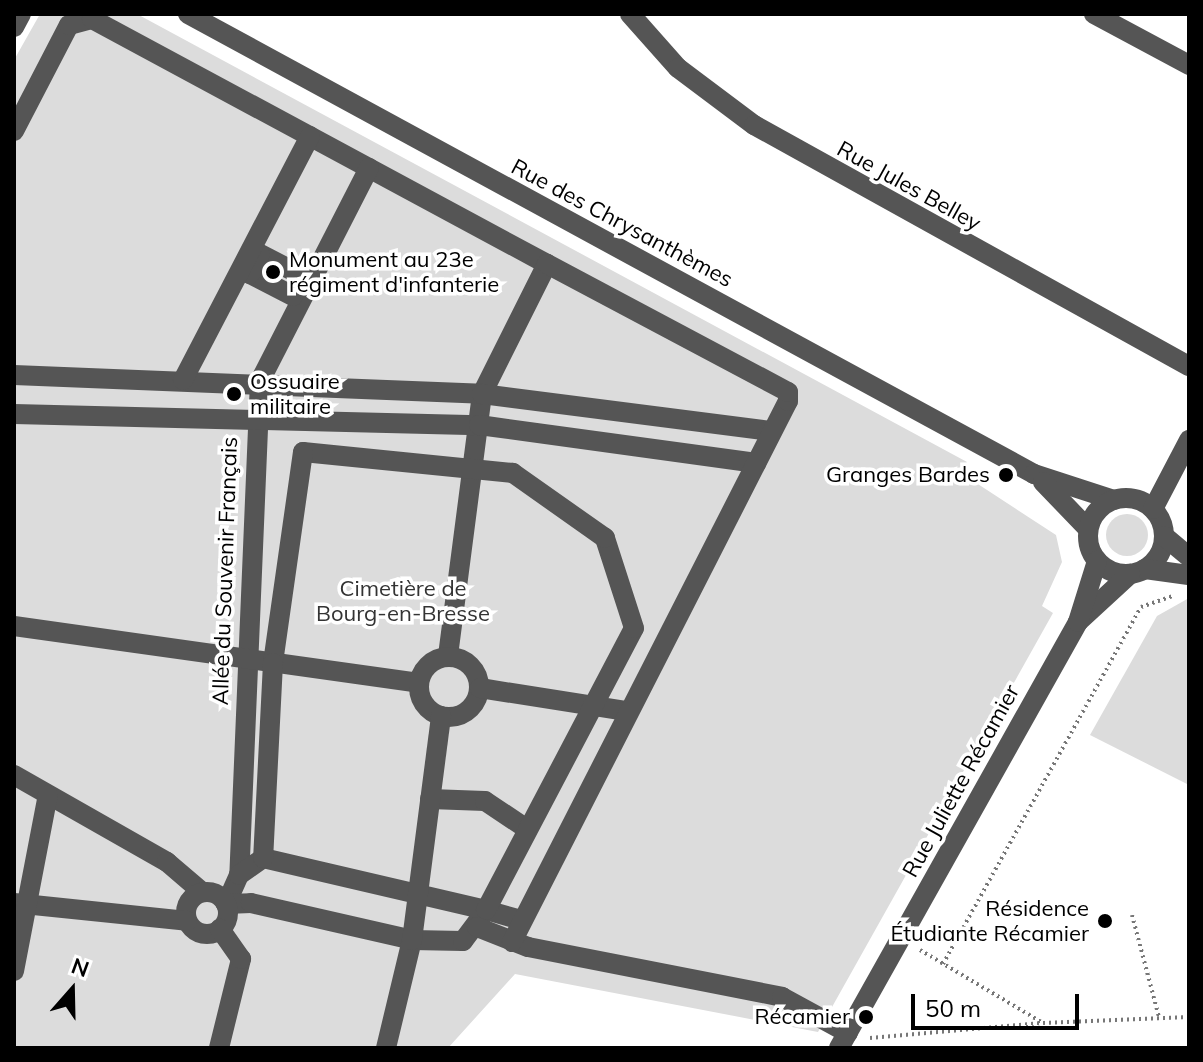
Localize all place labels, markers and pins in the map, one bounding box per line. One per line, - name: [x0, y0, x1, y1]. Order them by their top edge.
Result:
- place label: Monument au 23e régiment d'infanterie: [289, 246, 499, 298]
- marker: Monument au 23e régiment d'infanterie: [264, 263, 282, 281]
- place label: Ossuaire militaire: [250, 368, 340, 420]
- marker: Ossuaire militaire: [225, 385, 243, 403]
- place label: Granges Bardes: [826, 462, 990, 488]
- marker: Granges Bardes: [997, 466, 1015, 484]
- place label: Résidence Étudiante Récamier: [891, 895, 1089, 946]
- marker: Résidence Étudiante Récamier: [1096, 912, 1114, 930]
- place label: Récamier: [755, 1004, 850, 1030]
- marker: Récamier: [857, 1008, 875, 1026]

